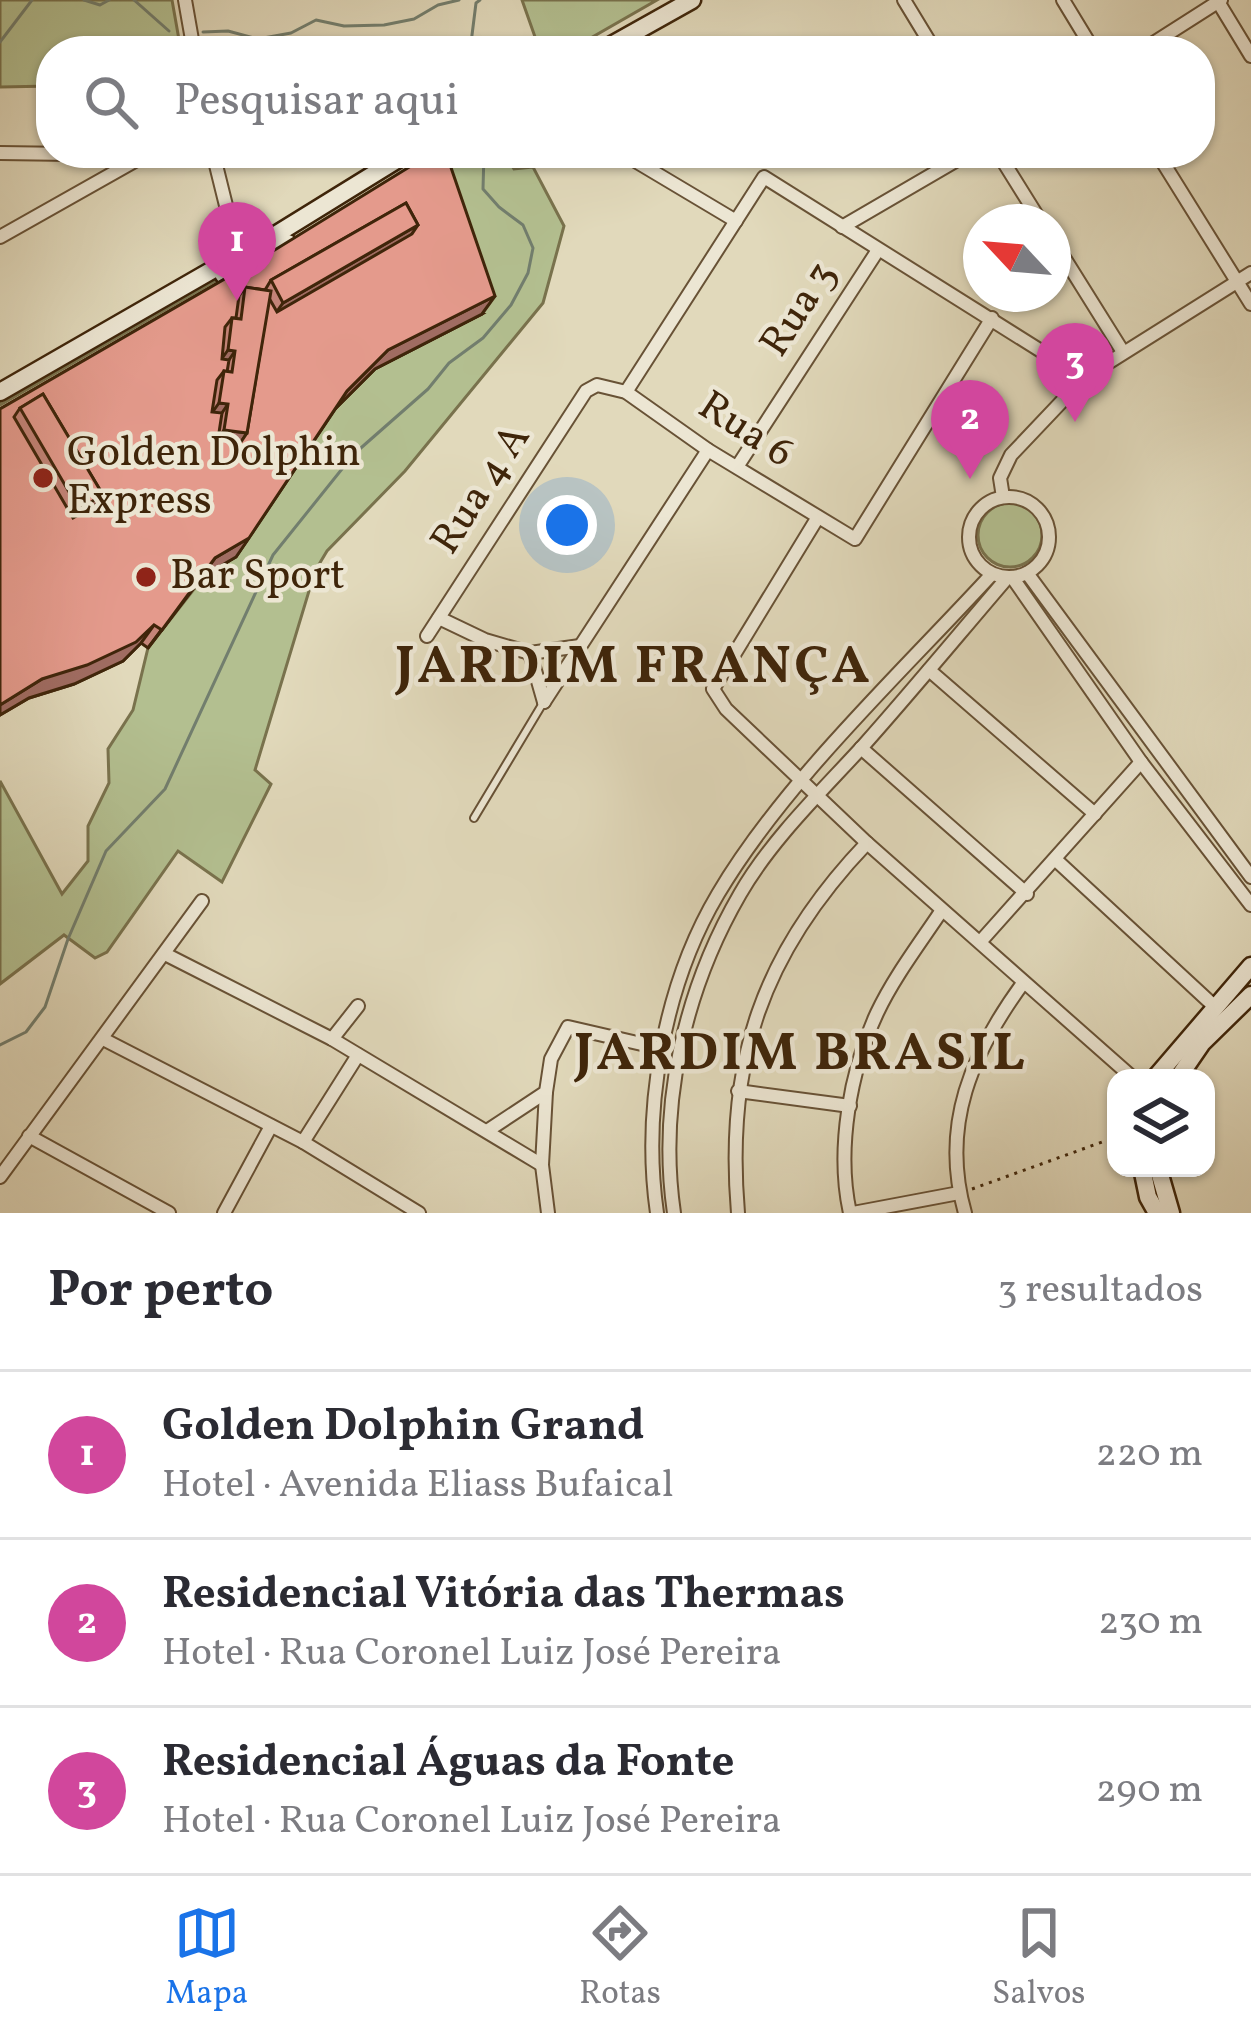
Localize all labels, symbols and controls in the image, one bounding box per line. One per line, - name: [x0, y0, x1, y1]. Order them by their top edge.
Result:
- search box: [36, 36, 1215, 168]
- icon: search: [78, 69, 144, 135]
- text: Pesquisar aqui: [174, 71, 459, 134]
- pin: 1: [198, 202, 276, 301]
- north arrow: [963, 204, 1071, 312]
- street label: Rua 3: [747, 251, 853, 369]
- pin: 3: [1036, 323, 1114, 422]
- street label: Rua 6: [686, 378, 804, 484]
- pin: 2: [931, 380, 1009, 479]
- street label: Rua 4 A: [418, 413, 546, 567]
- place label: Golden Dolphin Express: [67, 425, 361, 532]
- marker: Golden Dolphin Express: [30, 465, 56, 491]
- your location: [537, 495, 597, 555]
- place label: Bar Sport: [170, 548, 345, 607]
- marker: Bar Sport: [133, 564, 159, 590]
- district label: JARDIM FRANÇA: [394, 631, 873, 706]
- district label: JARDIM BRASIL: [573, 1018, 1028, 1093]
- map controls: [1107, 1069, 1215, 1177]
- button: layers: [1107, 1069, 1215, 1177]
- text: Por perto: [48, 1256, 273, 1327]
- text: 3 resultados: [997, 1264, 1203, 1318]
- text: Golden Dolphin Grand: [162, 1396, 644, 1459]
- text: 1: [79, 1428, 95, 1482]
- text: 220 m: [1096, 1428, 1203, 1482]
- text: Hotel · Avenida Eliass Bufaical: [162, 1459, 674, 1513]
- text: Residencial Vitória das Thermas: [162, 1564, 845, 1627]
- text: 2: [77, 1596, 97, 1650]
- text: 230 m: [1098, 1596, 1203, 1650]
- text: Hotel · Rua Coronel Luiz José Pereira: [162, 1627, 781, 1681]
- text: Residencial Águas da Fonte: [162, 1732, 735, 1795]
- text: 3: [77, 1764, 97, 1818]
- text: 290 m: [1096, 1764, 1203, 1818]
- text: Hotel · Rua Coronel Luiz José Pereira: [162, 1795, 781, 1849]
- tab: Mapa: [166, 1900, 248, 2018]
- tab: Rotas: [579, 1900, 661, 2018]
- tab: Salvos: [992, 1900, 1085, 2018]

